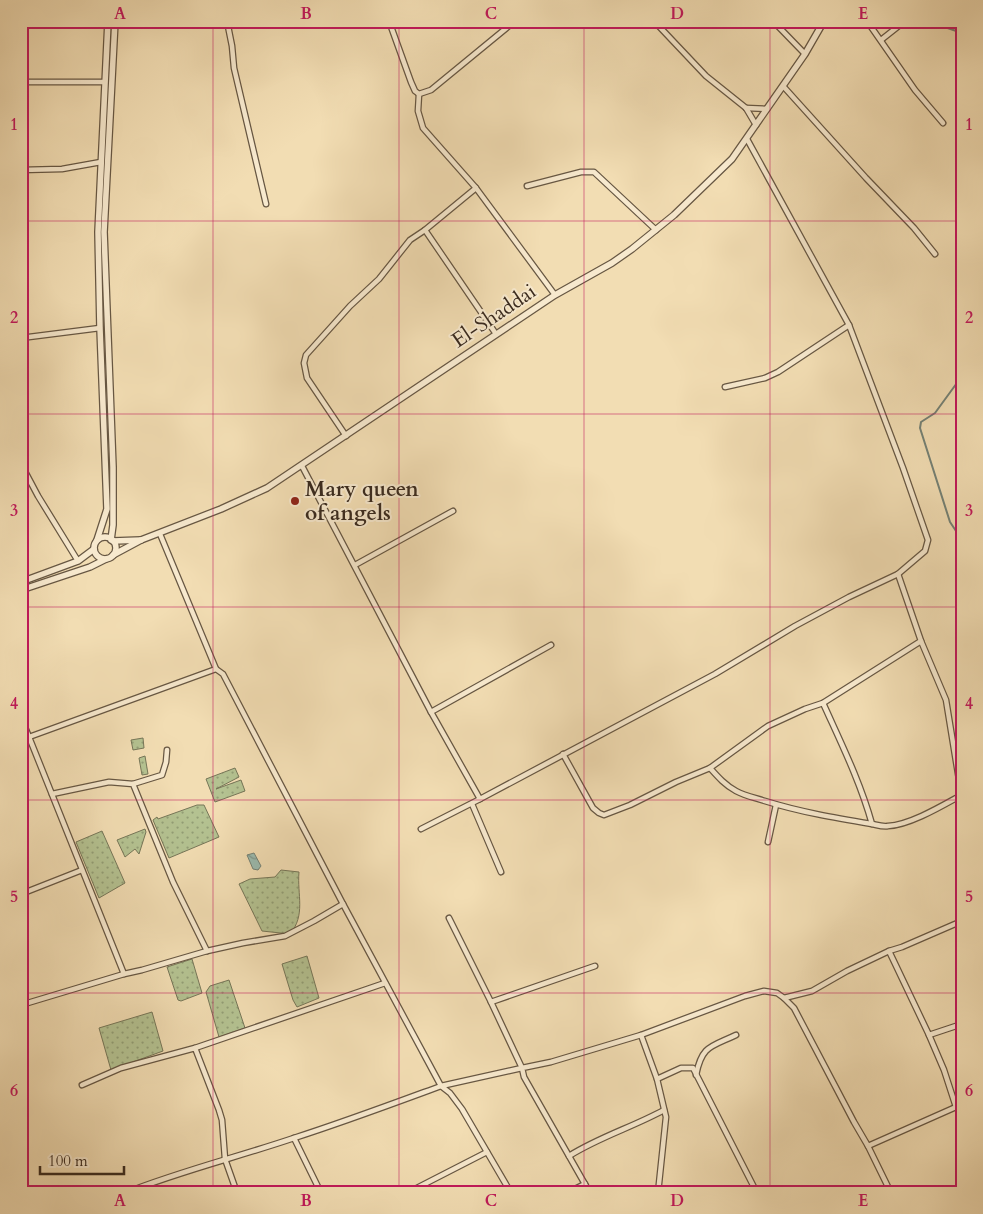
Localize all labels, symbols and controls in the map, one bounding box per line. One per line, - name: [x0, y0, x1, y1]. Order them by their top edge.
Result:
- text: A: [114, 3, 126, 25]
- text: B: [300, 3, 312, 25]
- text: C: [485, 3, 497, 25]
- text: D: [670, 3, 684, 25]
- text: E: [858, 3, 868, 25]
- text: 1: [10, 114, 18, 136]
- text: 1: [965, 114, 973, 136]
- street label: El-Shaddai: [446, 277, 542, 355]
- text: 2: [10, 307, 18, 329]
- text: 2: [965, 307, 973, 329]
- place label: Mary queen of angels: [305, 475, 419, 528]
- marker: Mary queen of angels: [289, 495, 301, 507]
- text: 3: [10, 500, 18, 522]
- text: 3: [965, 500, 973, 522]
- text: 4: [10, 693, 18, 715]
- text: 4: [965, 693, 973, 715]
- text: 5: [10, 886, 18, 908]
- text: 5: [965, 886, 973, 908]
- text: 6: [10, 1080, 18, 1102]
- text: 6: [965, 1080, 973, 1102]
- scale bar: [40, 1144, 124, 1176]
- text: 100 m: [48, 1151, 88, 1171]
- text: A: [114, 1190, 126, 1212]
- text: B: [300, 1190, 312, 1212]
- text: C: [485, 1190, 497, 1212]
- text: D: [670, 1190, 684, 1212]
- text: E: [858, 1190, 868, 1212]

